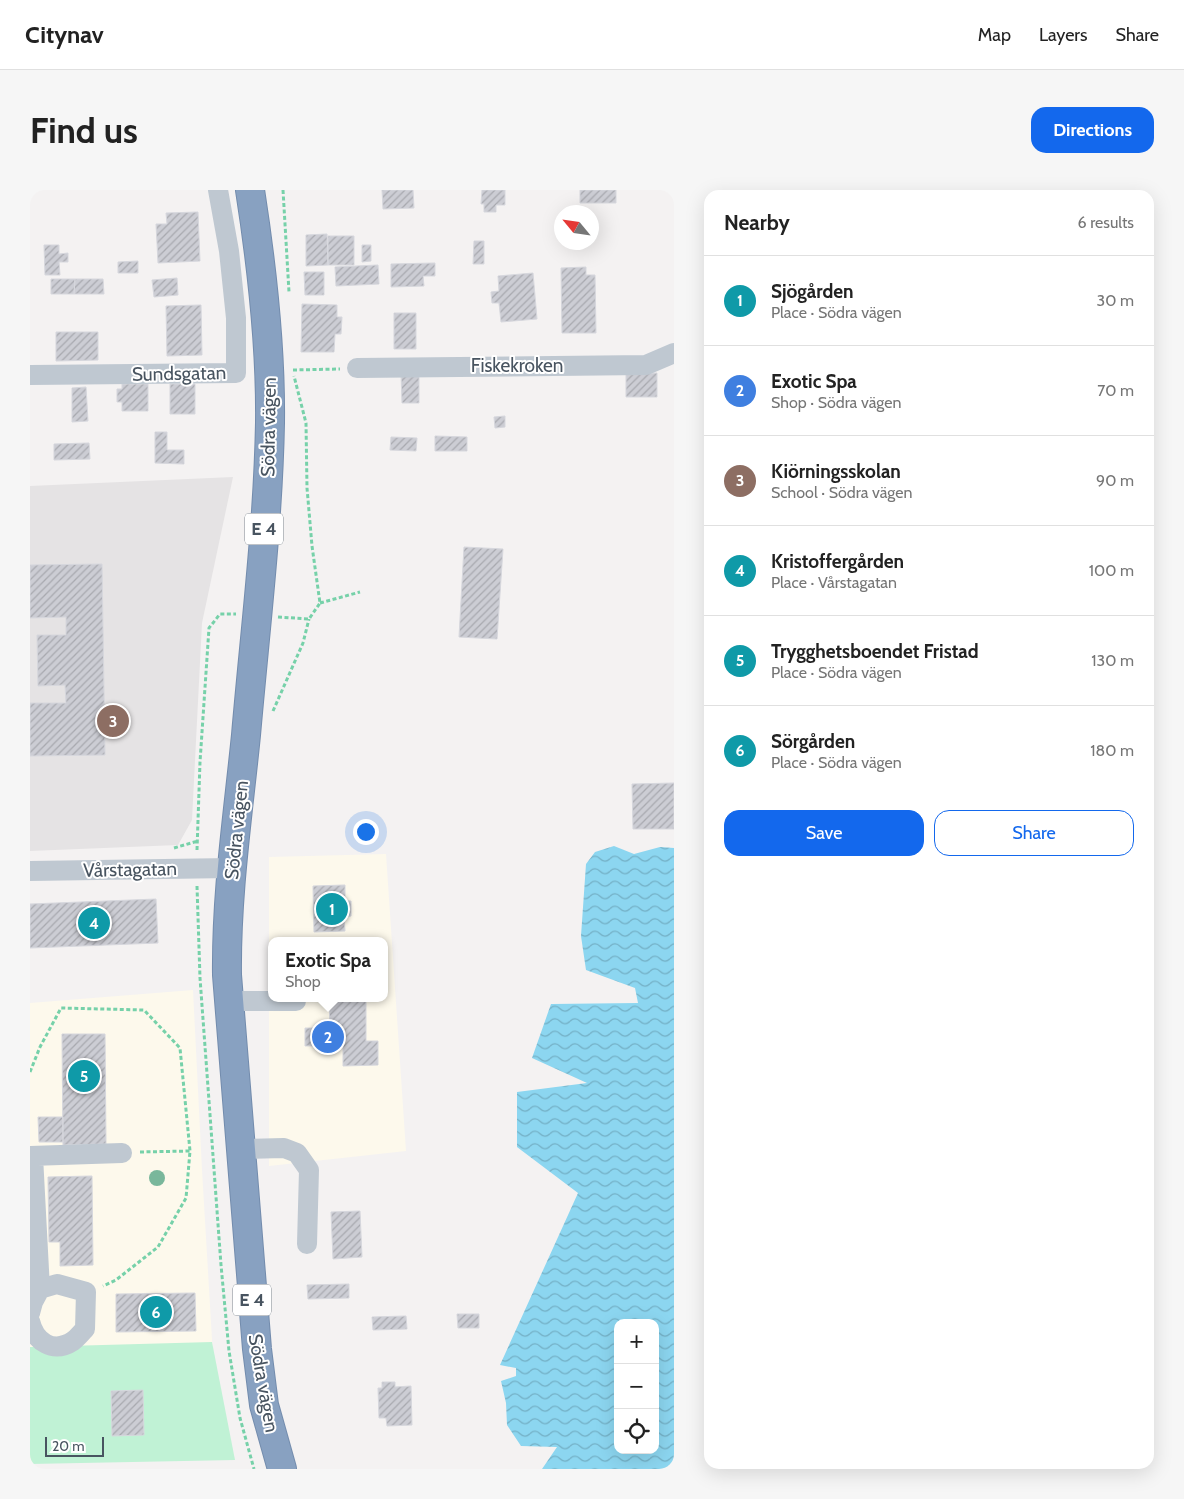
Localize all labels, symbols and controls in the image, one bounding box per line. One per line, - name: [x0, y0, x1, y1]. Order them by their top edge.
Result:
- text: Citynav: [25, 20, 104, 49]
- text: Map: [978, 24, 1011, 46]
- text: Layers: [1039, 24, 1088, 46]
- text: Share: [1116, 24, 1159, 46]
- button: Directions: [1031, 107, 1154, 153]
- text: Find us: [30, 109, 138, 152]
- north arrow: [554, 205, 599, 250]
- text: Nearby: [724, 210, 790, 235]
- text: 6 results: [1078, 213, 1134, 232]
- text: Sjögården: [771, 280, 854, 303]
- text: 1: [737, 291, 743, 310]
- text: 30 m: [1097, 291, 1134, 310]
- text: Place · Södra vägen: [771, 303, 902, 322]
- street label: Fiskekroken: [471, 354, 563, 377]
- street label: Sundsgatan: [132, 361, 226, 386]
- text: Exotic Spa: [771, 370, 857, 393]
- street label: Södra vägen: [256, 377, 281, 477]
- text: 2: [736, 381, 744, 400]
- text: 70 m: [1097, 381, 1134, 400]
- text: Shop · Södra vägen: [771, 393, 901, 412]
- text: Kiörningsskolan: [771, 460, 901, 483]
- text: 3: [736, 471, 744, 490]
- text: 90 m: [1096, 471, 1134, 490]
- text: School · Södra vägen: [771, 483, 912, 502]
- road number: E 4: [245, 514, 283, 544]
- text: Kristoffergården: [771, 550, 904, 573]
- text: 4: [735, 561, 745, 580]
- text: 100 m: [1089, 561, 1134, 580]
- text: Place · Vårstagatan: [771, 573, 897, 592]
- text: Trygghetsboendet Fristad: [771, 640, 979, 663]
- text: 5: [736, 651, 744, 670]
- text: 130 m: [1091, 651, 1134, 670]
- text: Place · Södra vägen: [771, 663, 902, 682]
- pin: 3: [97, 702, 129, 740]
- text: Sörgården: [771, 730, 855, 753]
- text: 6: [736, 741, 745, 760]
- text: 180 m: [1090, 741, 1134, 760]
- text: Place · Södra vägen: [771, 753, 902, 772]
- street label: Södra vägen: [220, 779, 253, 881]
- button: Save: [724, 810, 924, 856]
- button: Share: [934, 810, 1134, 856]
- your location: [353, 819, 379, 845]
- street label: Vårstagatan: [83, 857, 177, 882]
- pin: 1: [316, 890, 348, 928]
- pin: 4: [78, 904, 110, 942]
- popup: [268, 937, 388, 1002]
- text: Exotic Spa: [285, 949, 371, 972]
- text: Shop: [285, 972, 321, 991]
- pin: 2: [312, 1018, 344, 1056]
- pin: 5: [68, 1057, 100, 1095]
- road number: E 4: [233, 1284, 271, 1316]
- pin: 6: [140, 1293, 172, 1331]
- map controls: [614, 1319, 659, 1454]
- button: +: [614, 1319, 659, 1364]
- street label: Södra vägen: [244, 1332, 283, 1434]
- button: −: [614, 1364, 659, 1409]
- button: locate: [614, 1409, 659, 1454]
- scale bar: [45, 1434, 104, 1457]
- text: 20 m: [52, 1437, 85, 1455]

